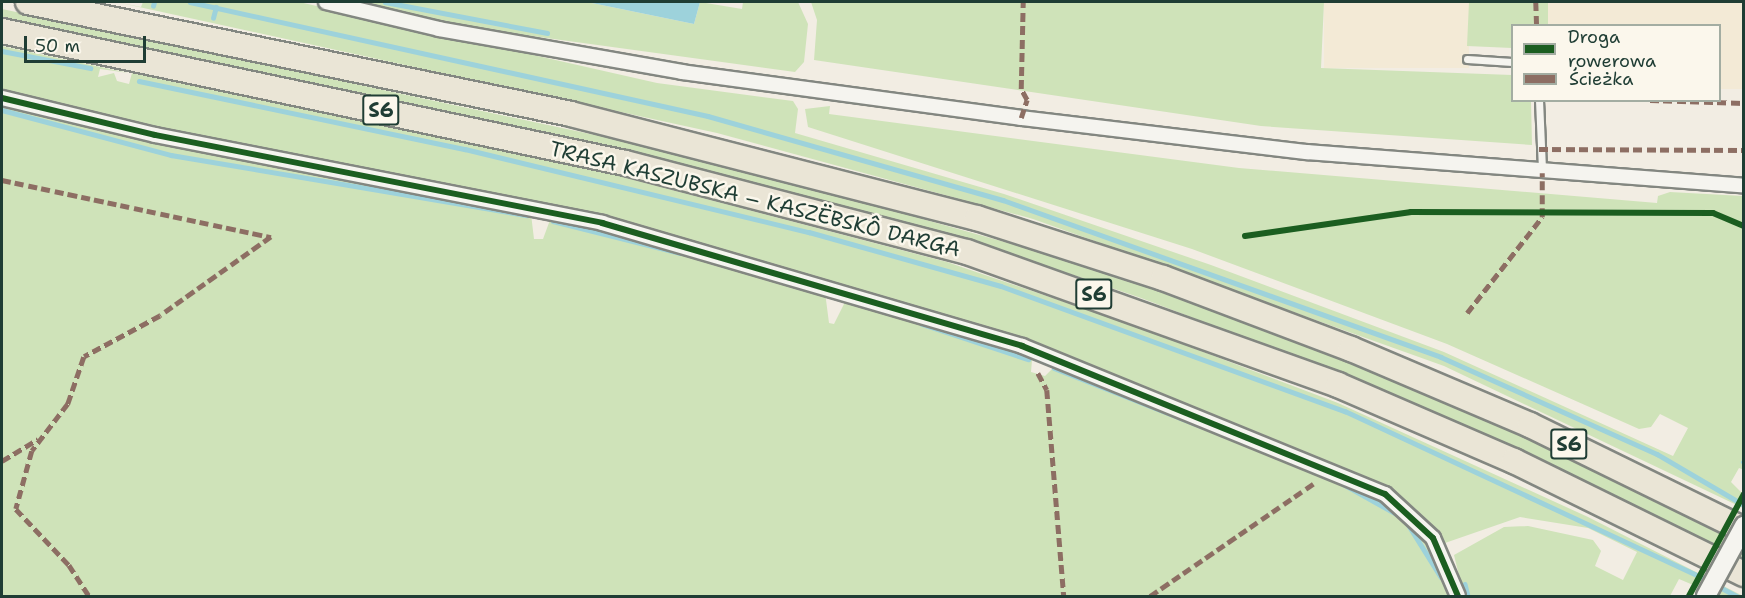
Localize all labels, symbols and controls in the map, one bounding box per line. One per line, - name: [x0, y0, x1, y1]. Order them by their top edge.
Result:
- scale bar: [27, 24, 148, 62]
- legend: [1511, 24, 1721, 102]
- text: Droga rowerowa: [1568, 25, 1656, 73]
- text: 50 m: [35, 34, 80, 58]
- text: Ścieżka: [1569, 67, 1633, 91]
- road number: S6: [362, 93, 400, 127]
- street label: TRASA KASZUBSKA – KASZËBSKÔ DARGA: [547, 136, 963, 262]
- road number: S6: [1074, 277, 1114, 311]
- road number: S6: [1550, 427, 1588, 461]

